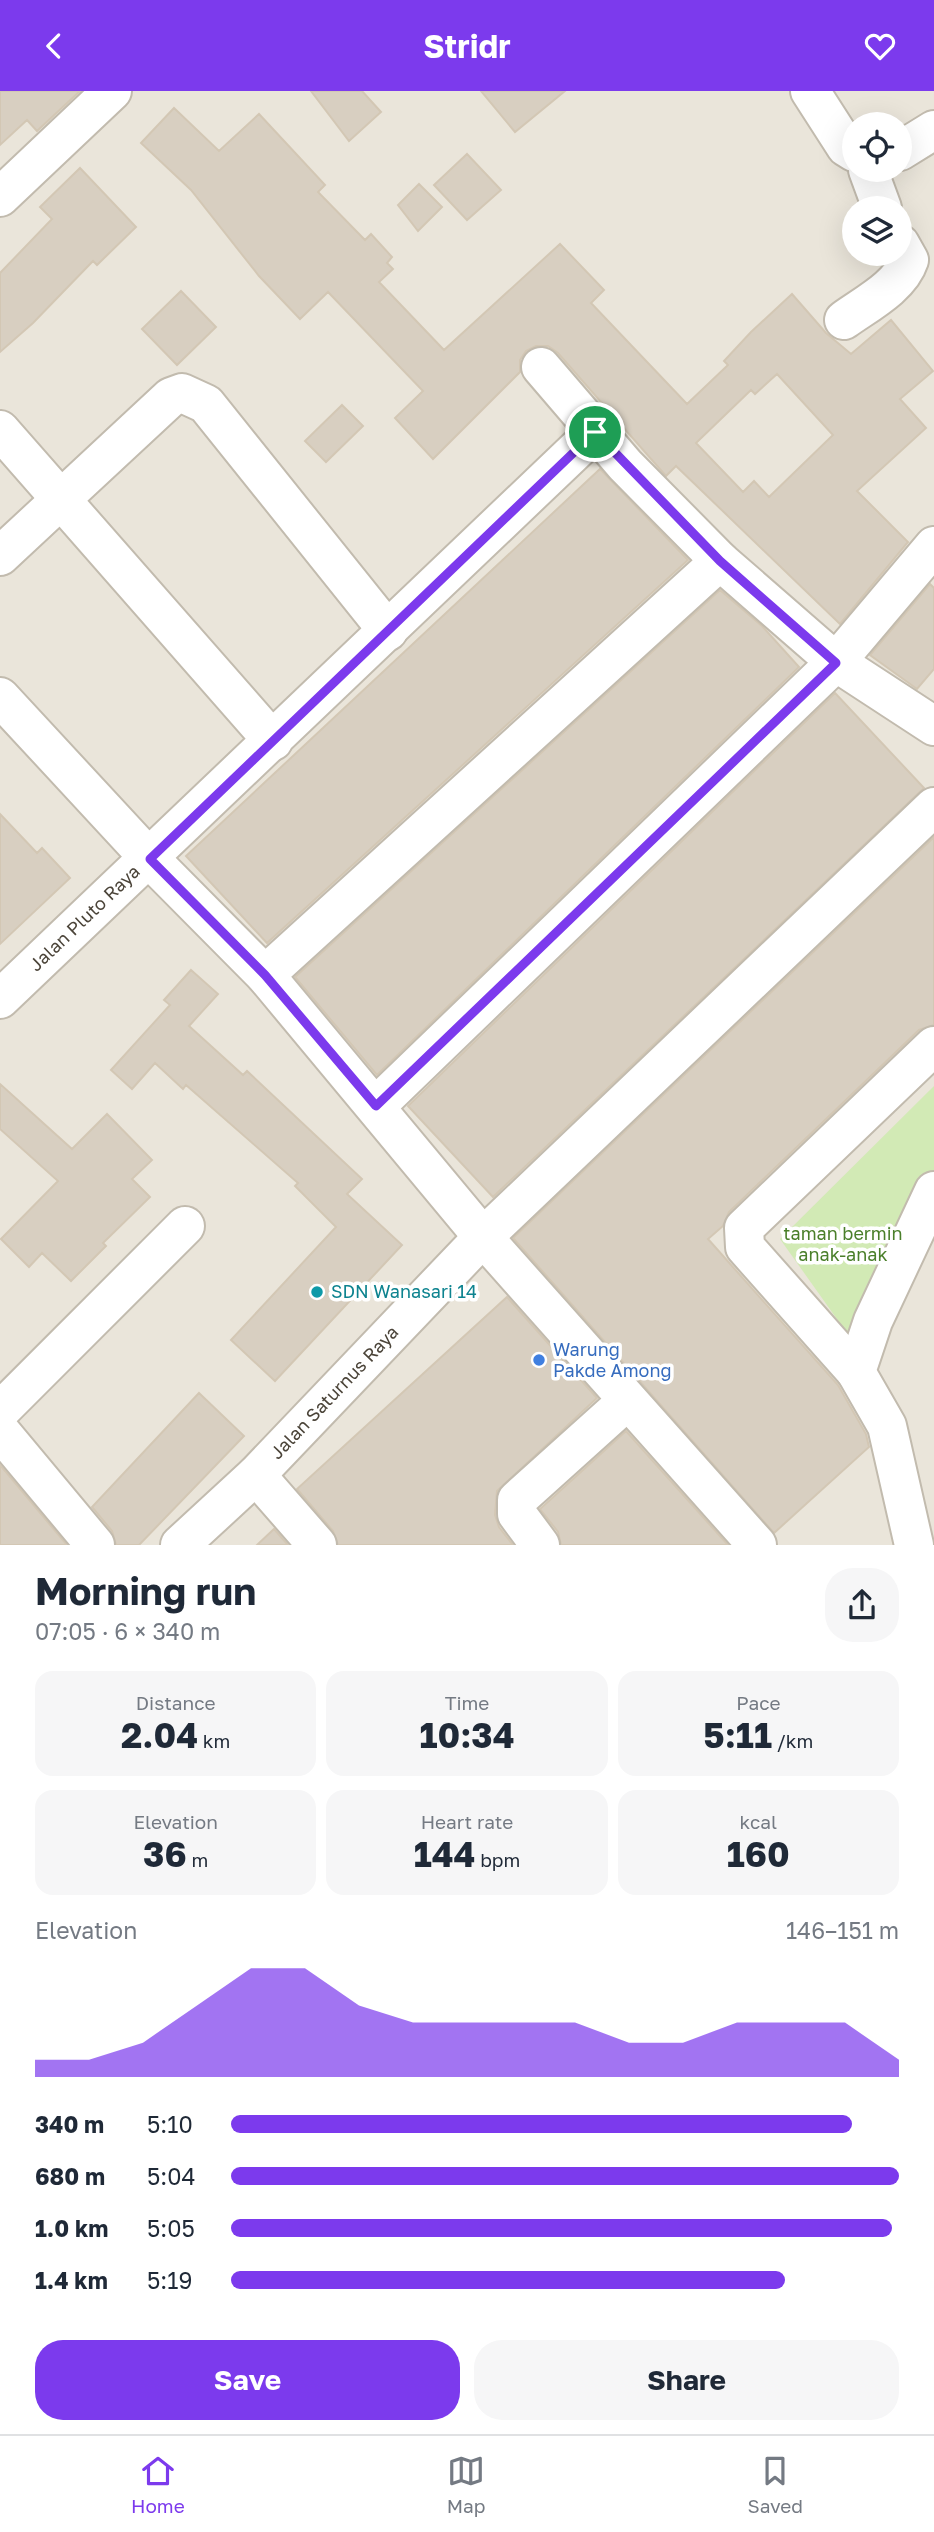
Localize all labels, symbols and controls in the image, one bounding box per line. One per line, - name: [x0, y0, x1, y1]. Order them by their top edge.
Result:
- icon: back: [35, 27, 73, 65]
- text: Stridr: [423, 27, 511, 65]
- icon: heart: [861, 27, 899, 65]
- map controls: [842, 112, 912, 266]
- button: locate: [842, 112, 912, 182]
- button: layers: [842, 196, 912, 266]
- pin: [565, 402, 625, 462]
- icon: arrive: [576, 413, 614, 451]
- street label: Jalan Pluto Raya: [24, 860, 144, 975]
- park label: taman bermin anak-anak: [783, 1222, 903, 1265]
- place label: SDN Wanasari 14: [331, 1280, 477, 1302]
- marker: SDN Wanasari 14: [309, 1284, 325, 1300]
- street label: Jalan Saturnus Raya: [265, 1321, 402, 1463]
- place label: Warung Pakde Among: [553, 1338, 672, 1381]
- marker: Warung Pakde Among: [531, 1352, 547, 1368]
- text: Morning run: [35, 1568, 256, 1613]
- button: share: [825, 1568, 899, 1642]
- text: 07:05 · 6 × 340 m: [35, 1617, 220, 1645]
- text: Distance: [136, 1691, 216, 1714]
- text: Time: [445, 1691, 489, 1714]
- text: Pace: [736, 1691, 781, 1714]
- text: 2.04: [121, 1714, 198, 1756]
- text: 10:34: [419, 1714, 515, 1756]
- text: 5:11: [703, 1714, 772, 1756]
- text: km: [198, 1729, 230, 1752]
- text: /km: [772, 1729, 813, 1752]
- text: Elevation: [133, 1810, 218, 1833]
- text: Heart rate: [421, 1810, 513, 1833]
- text: kcal: [740, 1810, 777, 1833]
- text: 36: [143, 1833, 187, 1875]
- text: 144: [414, 1833, 475, 1875]
- text: 160: [727, 1833, 790, 1875]
- text: m: [187, 1848, 208, 1871]
- text: bpm: [475, 1848, 520, 1871]
- text: Elevation: [35, 1916, 137, 1944]
- text: 146–151 m: [786, 1916, 899, 1944]
- text: 340 m: [35, 2110, 104, 2138]
- text: 5:10: [147, 2110, 193, 2138]
- text: 680 m: [35, 2162, 105, 2190]
- text: 5:04: [147, 2162, 196, 2190]
- text: 1.0 km: [35, 2214, 108, 2242]
- text: 5:05: [147, 2214, 195, 2242]
- text: 1.4 km: [35, 2266, 108, 2294]
- text: 5:19: [147, 2266, 192, 2294]
- button: Save: [35, 2340, 460, 2420]
- button: Share: [474, 2340, 899, 2420]
- tab: Home: [131, 2452, 185, 2517]
- tab: Map: [447, 2452, 485, 2517]
- tab: Saved: [747, 2452, 803, 2517]

